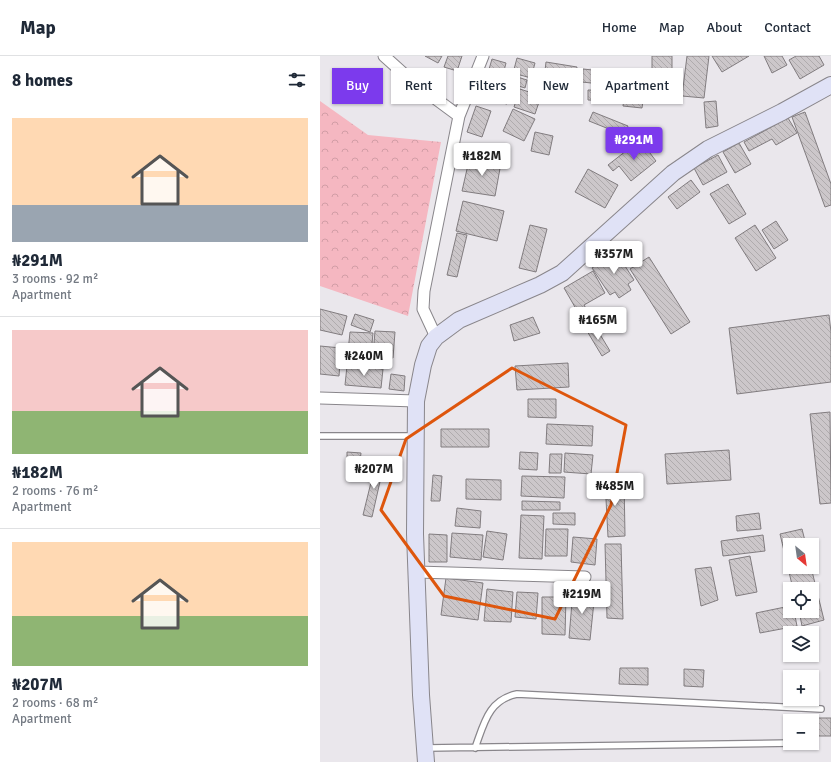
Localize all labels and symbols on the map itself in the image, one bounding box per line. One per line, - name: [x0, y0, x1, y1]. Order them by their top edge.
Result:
- pin: ₦291M: [606, 127, 662, 161]
- pin: ₦182M: [454, 143, 510, 177]
- pin: ₦357M: [586, 241, 642, 275]
- pin: ₦165M: [570, 307, 626, 341]
- pin: ₦240M: [336, 343, 392, 377]
- pin: ₦207M: [346, 456, 402, 490]
- pin: ₦485M: [587, 473, 643, 507]
- north arrow: [783, 538, 819, 574]
- pin: ₦219M: [554, 581, 610, 615]

